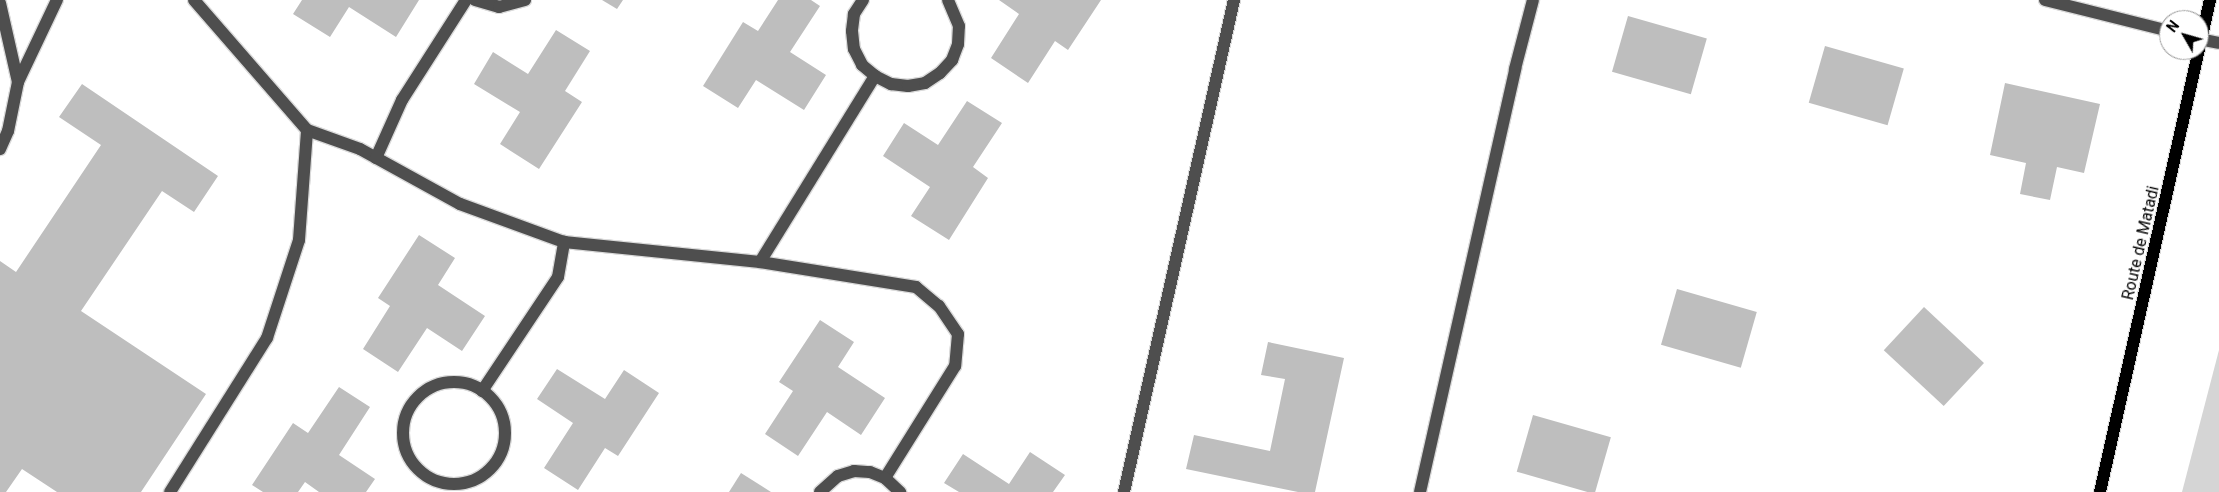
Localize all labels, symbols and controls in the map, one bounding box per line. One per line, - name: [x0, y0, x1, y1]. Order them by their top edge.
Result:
- north arrow: [2159, 10, 2209, 60]
- text: N: [2164, 18, 2182, 35]
- street label: Route de Matadi: [2119, 184, 2163, 302]

